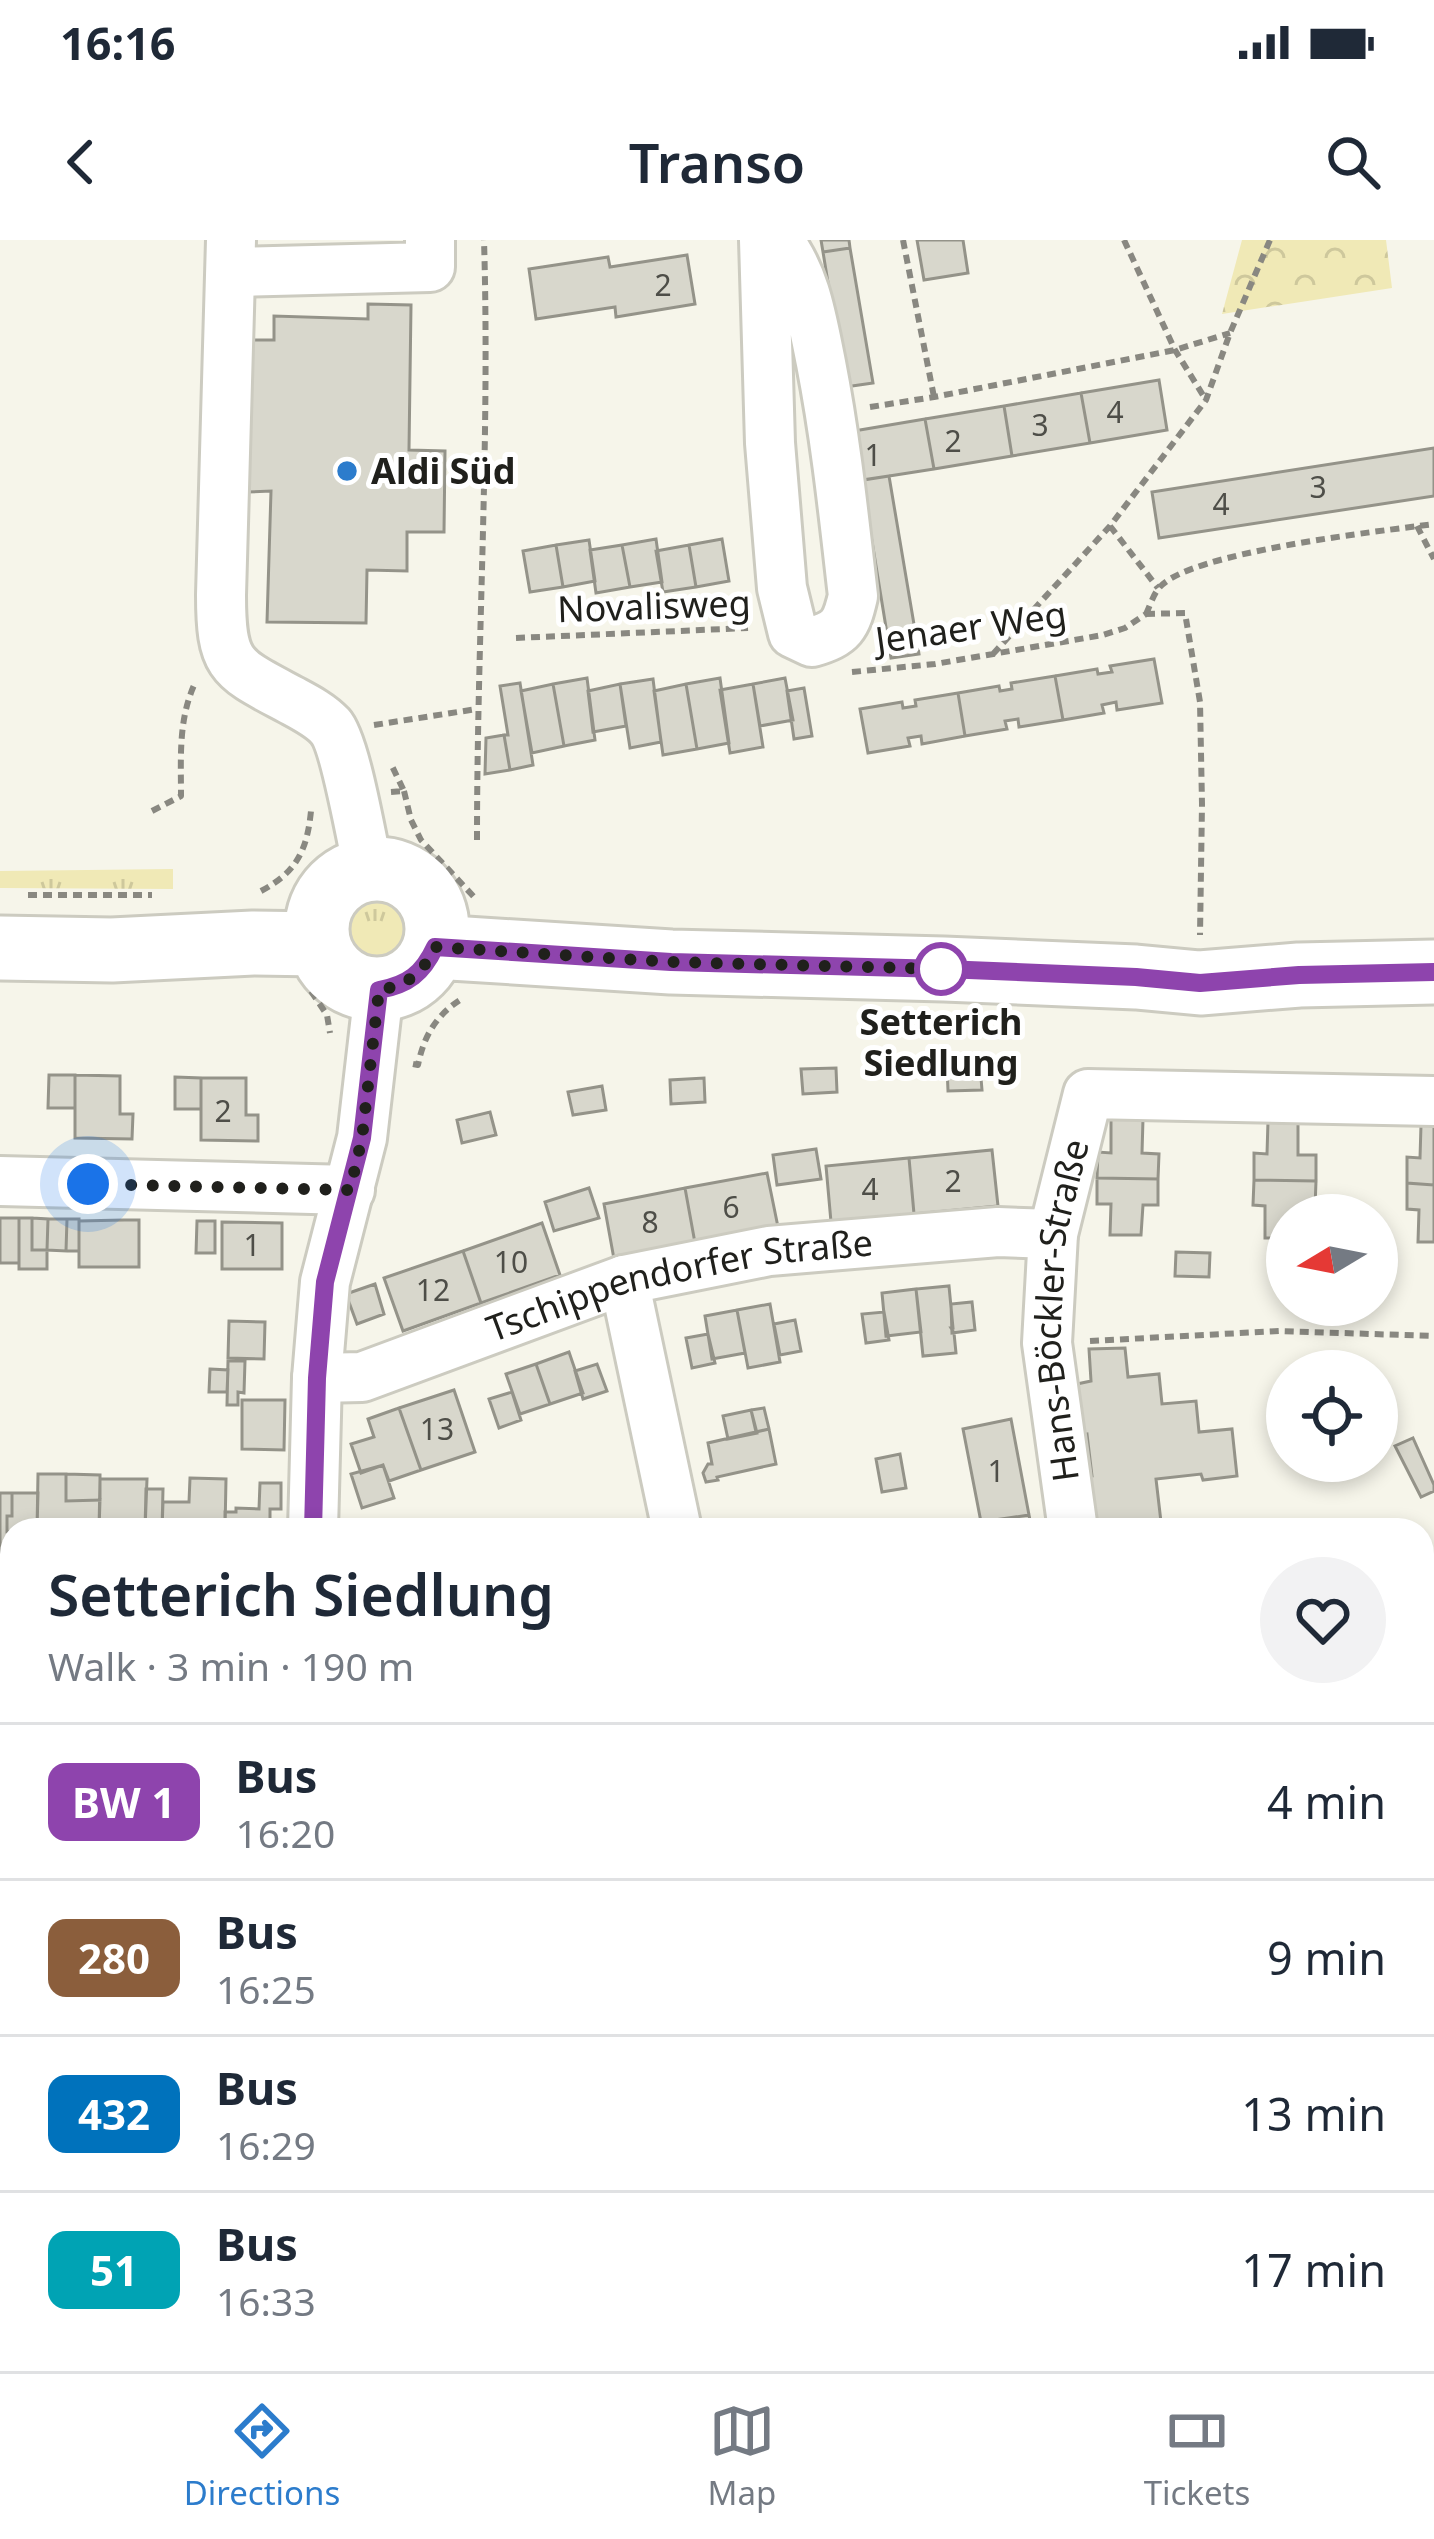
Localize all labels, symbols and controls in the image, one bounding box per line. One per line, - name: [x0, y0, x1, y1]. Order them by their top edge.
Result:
- text: 16:16: [60, 12, 176, 73]
- text: Transo: [629, 125, 805, 199]
- icon: back: [48, 129, 114, 195]
- icon: search: [1320, 129, 1386, 195]
- house number: 2: [654, 264, 672, 305]
- house number: 4: [1106, 391, 1124, 432]
- house number: 3: [1031, 404, 1049, 445]
- house number: 2: [944, 420, 962, 461]
- house number: 1: [864, 434, 882, 475]
- place label: Aldi Süd: [371, 446, 516, 495]
- marker: Aldi Süd: [334, 458, 360, 484]
- house number: 3: [1309, 466, 1327, 507]
- house number: 4: [1212, 483, 1230, 524]
- street label: Novalisweg: [556, 578, 752, 633]
- street label: Jenaer Weg: [869, 589, 1070, 665]
- marker: Setterich Siedlung: [916, 944, 966, 994]
- place label: Setterich Siedlung: [860, 997, 1022, 1087]
- house number: 2: [214, 1090, 232, 1131]
- street label: Hans-Böckler-Straße: [1022, 1134, 1100, 1485]
- your location: [58, 1154, 118, 1214]
- house number: 2: [944, 1160, 962, 1201]
- house number: 4: [861, 1168, 879, 1209]
- house number: 6: [722, 1186, 740, 1227]
- north arrow: [1266, 1194, 1398, 1326]
- map controls: [1266, 1194, 1398, 1482]
- house number: 8: [641, 1201, 659, 1242]
- street label: Tschippendorfer Straße: [480, 1217, 875, 1353]
- house number: 1: [243, 1224, 261, 1265]
- house number: 10: [494, 1241, 528, 1282]
- house number: 12: [416, 1269, 450, 1310]
- button: locate: [1266, 1350, 1398, 1482]
- house number: 13: [420, 1408, 454, 1449]
- house number: 1: [987, 1450, 1005, 1491]
- text: Setterich Siedlung: [48, 1555, 554, 1633]
- button: heart: [1260, 1557, 1386, 1683]
- text: Walk · 3 min · 190 m: [48, 1639, 414, 1692]
- text: Bus: [236, 1745, 317, 1806]
- text: 4 min: [1267, 1771, 1386, 1832]
- text: BW 1: [72, 1773, 176, 1830]
- text: 16:20: [236, 1806, 335, 1859]
- text: Bus: [216, 1901, 298, 1962]
- text: 9 min: [1267, 1927, 1386, 1988]
- text: 280: [78, 1929, 150, 1986]
- text: 16:25: [216, 1962, 316, 2015]
- text: Bus: [216, 2057, 298, 2118]
- text: 13 min: [1241, 2083, 1386, 2144]
- text: 432: [78, 2085, 150, 2142]
- text: 16:29: [216, 2118, 316, 2171]
- text: Bus: [216, 2213, 298, 2274]
- text: 17 min: [1241, 2239, 1386, 2300]
- text: 51: [90, 2241, 138, 2298]
- text: 16:33: [216, 2274, 316, 2327]
- tab: Directions: [184, 2398, 340, 2515]
- tab: Map: [708, 2398, 776, 2515]
- tab: Tickets: [1144, 2398, 1250, 2515]

